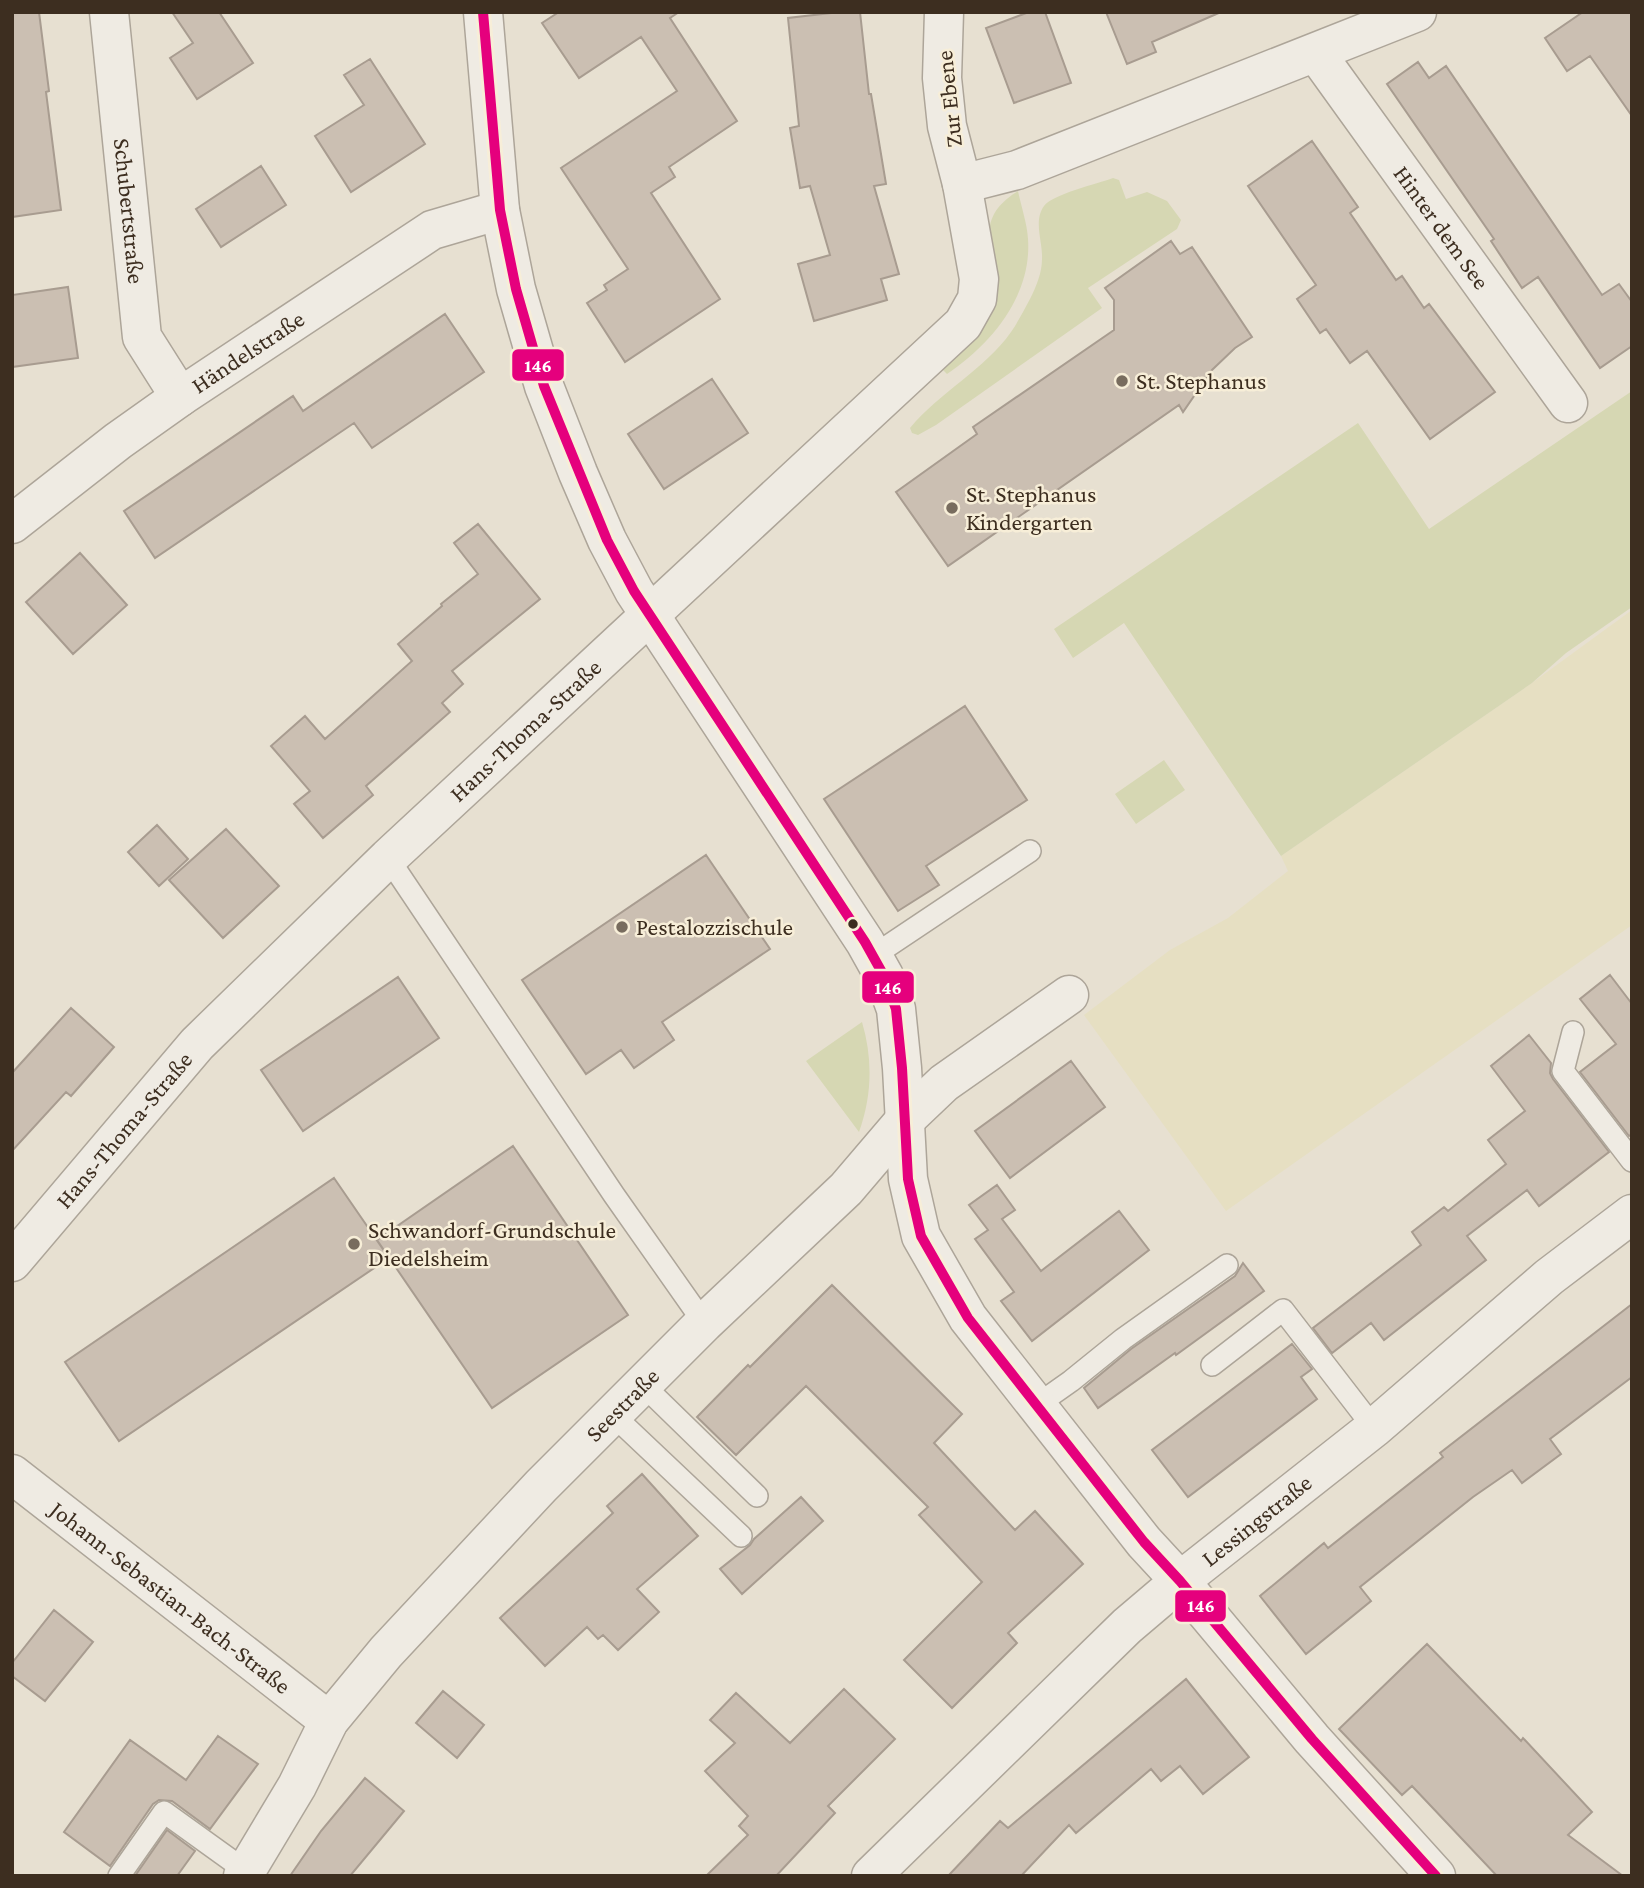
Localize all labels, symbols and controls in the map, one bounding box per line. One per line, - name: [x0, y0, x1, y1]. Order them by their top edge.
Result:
- street label: Zur Ebene: [930, 49, 967, 149]
- street label: Schubertstraße: [109, 137, 151, 285]
- street label: Hinter dem See: [1389, 160, 1496, 294]
- street label: Händelstraße: [186, 305, 309, 399]
- line badge: 146: [511, 348, 565, 382]
- text: 146: [524, 355, 552, 376]
- place label: St. Stephanus: [1136, 367, 1266, 394]
- marker: St. Stephanus: [1114, 373, 1130, 389]
- place label: St. Stephanus Kindergarten: [966, 480, 1096, 535]
- marker: St. Stephanus Kindergarten: [944, 500, 960, 516]
- street label: Hans-Thoma-Straße: [444, 653, 606, 807]
- place label: Pestalozzischule: [636, 913, 793, 940]
- unlabelled marker: [846, 917, 860, 931]
- marker: Pestalozzischule: [614, 919, 630, 935]
- line badge: 146: [861, 970, 915, 1004]
- text: 146: [874, 977, 902, 998]
- street label: Hans-Thoma-Straße: [50, 1046, 198, 1214]
- place label: Schwandorf-Grundschule Diedelsheim: [368, 1216, 616, 1271]
- marker: Schwandorf-Grundschule Diedelsheim: [346, 1236, 362, 1252]
- street label: Seestraße: [580, 1362, 664, 1447]
- street label: Lessingstraße: [1196, 1469, 1317, 1572]
- street label: Johann-Sebastian-Bach-Straße: [44, 1494, 296, 1699]
- line badge: 146: [1174, 1589, 1227, 1623]
- text: 146: [1187, 1595, 1215, 1616]

